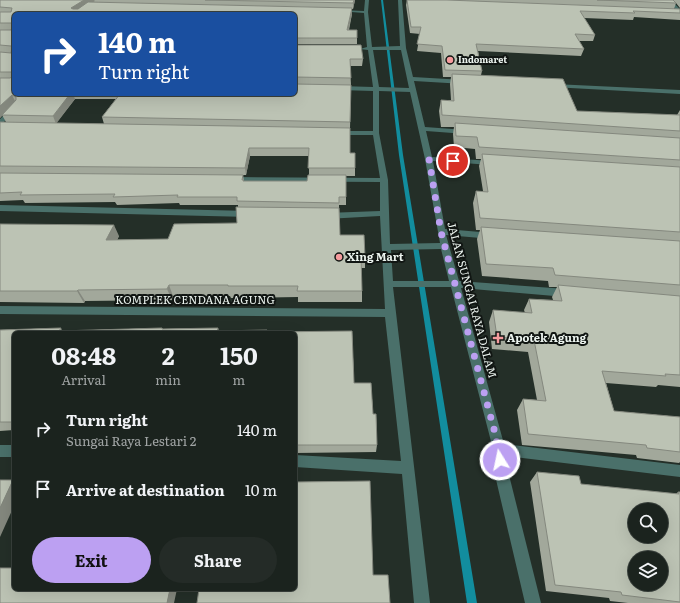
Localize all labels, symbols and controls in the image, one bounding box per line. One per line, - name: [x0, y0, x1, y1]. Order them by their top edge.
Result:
- text: 140 m: [98, 20, 176, 62]
- icon: right: [32, 28, 84, 80]
- place label: Indomaret: [458, 52, 507, 66]
- marker: Indomaret: [445, 55, 455, 65]
- text: Turn right: [98, 58, 189, 85]
- pin: [436, 144, 470, 178]
- icon: arrive: [442, 150, 464, 172]
- street label: JALAN SUNGAI RAYA DALAM: [444, 220, 502, 380]
- place label: Xing Mart: [347, 248, 404, 264]
- marker: Xing Mart: [334, 252, 344, 262]
- street label: KOMPLEK CENDANA AGUNG: [115, 291, 275, 307]
- place label: Apotek Agung: [507, 329, 587, 345]
- marker: Apotek Agung: [492, 332, 504, 344]
- text: 08:48: [51, 337, 116, 372]
- text: 2: [162, 337, 175, 372]
- text: 150: [220, 337, 258, 372]
- text: Arrival: [61, 370, 106, 389]
- text: min: [155, 370, 181, 389]
- text: m: [233, 370, 245, 389]
- text: Turn right: [66, 408, 148, 431]
- icon: right: [32, 418, 54, 440]
- text: 140 m: [237, 418, 277, 441]
- text: Sungai Raya Lestari 2: [66, 431, 196, 450]
- position arrow: [479, 439, 521, 481]
- icon: arrive: [32, 478, 54, 500]
- text: Arrive at destination: [66, 478, 225, 501]
- text: 10 m: [245, 478, 277, 501]
- map controls: [628, 503, 668, 591]
- button: search: [628, 503, 668, 543]
- button: Exit: [32, 537, 151, 583]
- button: Share: [159, 537, 277, 583]
- button: layers: [628, 551, 668, 591]

